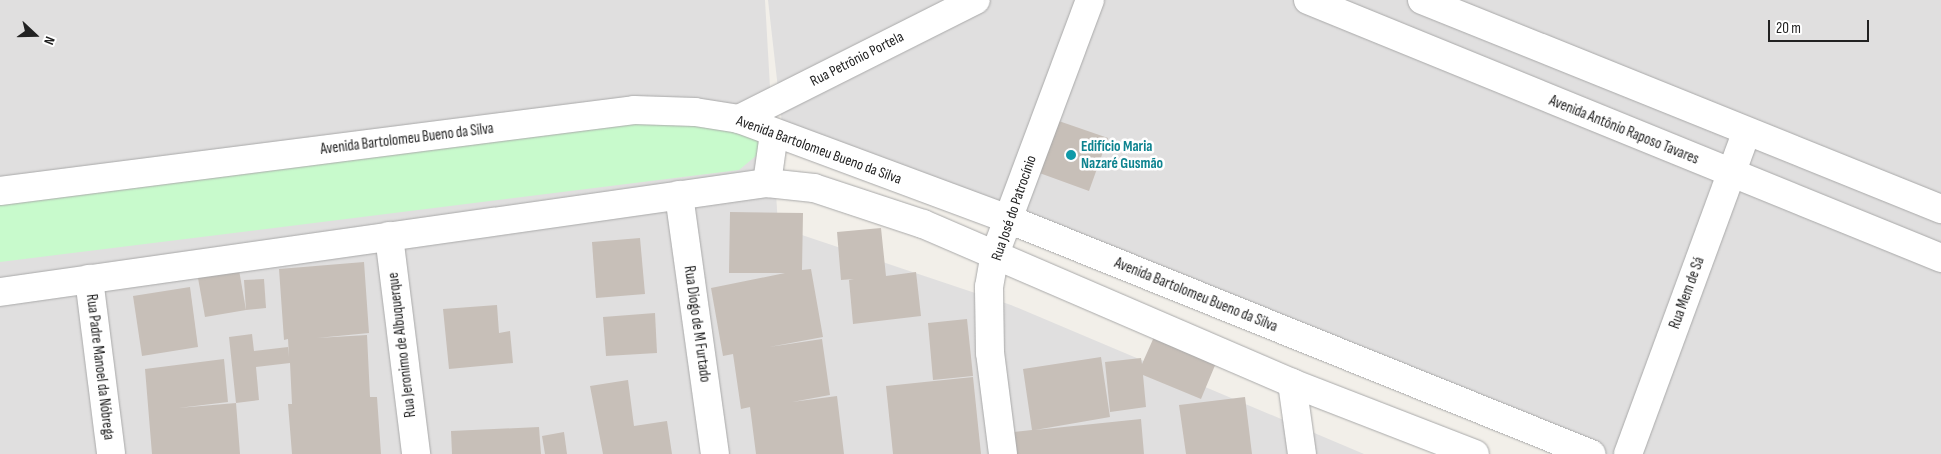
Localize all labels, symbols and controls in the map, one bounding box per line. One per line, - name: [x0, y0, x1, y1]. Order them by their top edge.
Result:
- north arrow: [10, 10, 60, 60]
- scale bar: [1771, 10, 1872, 42]
- text: 20 m: [1776, 19, 1801, 38]
- street label: Rua Petrônio Portela: [807, 28, 907, 90]
- text: N: [40, 34, 59, 47]
- street label: Avenida Antônio Raposo Tavares: [1547, 92, 1701, 168]
- street label: Avenida Bartolomeu Bueno da Silva: [734, 112, 904, 188]
- street label: Avenida Bartolomeu Bueno da Silva: [319, 119, 495, 159]
- place label: Edifício Maria Nazaré Gusmão: [1081, 137, 1163, 172]
- marker: Edifício Maria Nazaré Gusmão: [1065, 149, 1077, 161]
- street label: Rua José do Patrocínio: [988, 153, 1040, 263]
- street label: Avenida Bartolomeu Bueno da Silva: [1112, 254, 1280, 336]
- street label: Rua Mem de Sá: [1666, 255, 1708, 331]
- street label: Rua Diogo de M Furtado: [680, 265, 714, 383]
- street label: Rua Jeronimo de Albuquerque: [384, 271, 420, 419]
- street label: Rua Padre Manoel da Nóbrega: [82, 293, 118, 441]

